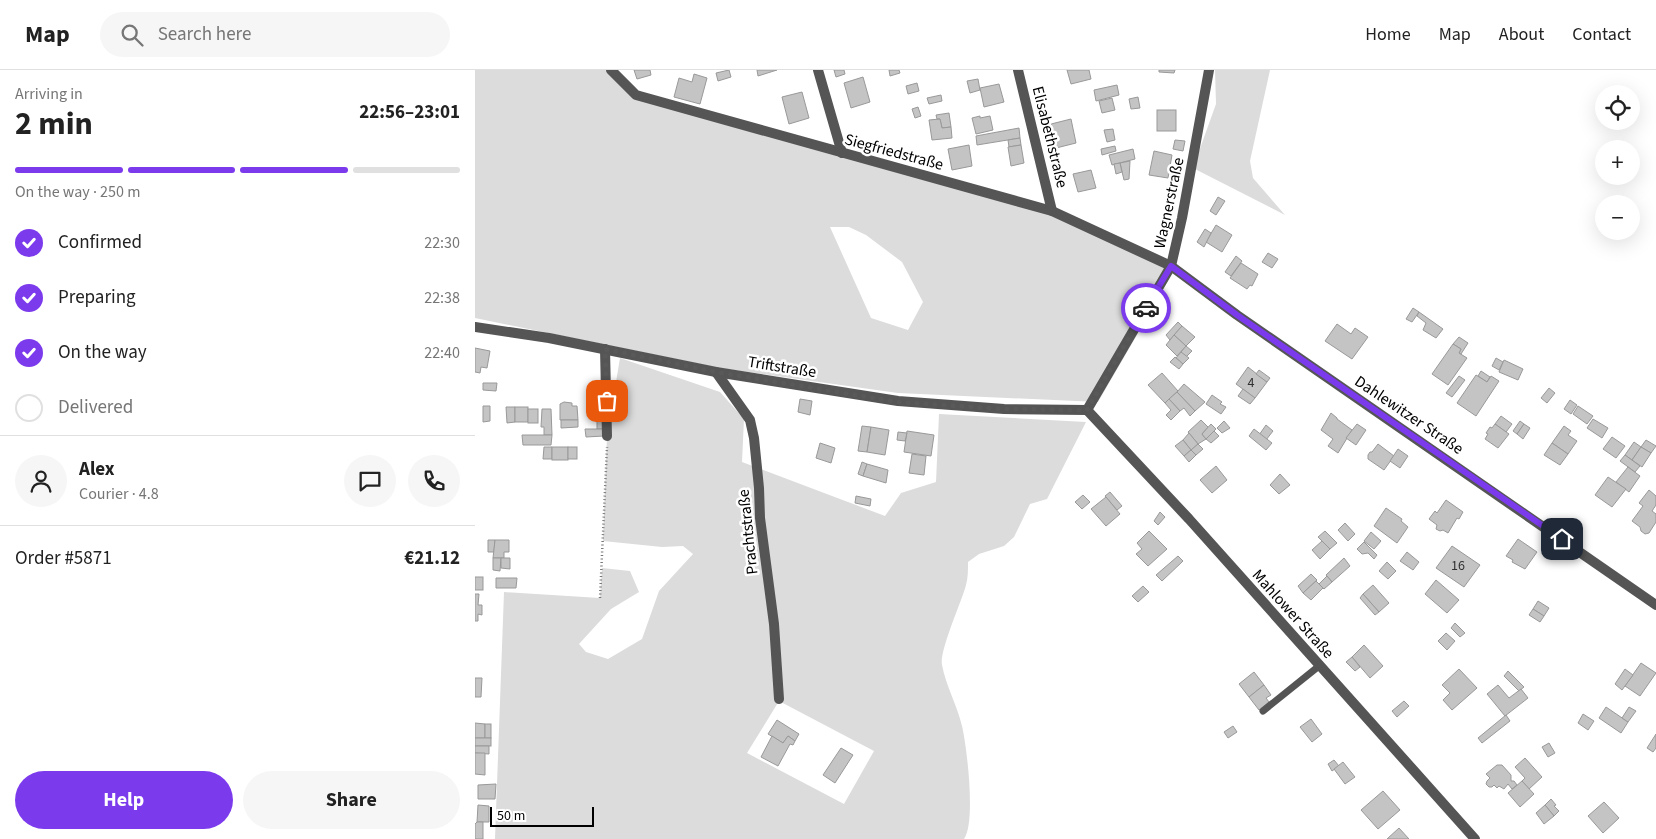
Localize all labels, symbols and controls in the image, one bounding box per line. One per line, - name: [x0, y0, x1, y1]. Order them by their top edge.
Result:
- search box: [100, 12, 450, 57]
- text: Map: [25, 17, 70, 52]
- icon: search: [118, 21, 146, 49]
- text: Search here: [158, 21, 251, 48]
- text: Home: [1365, 22, 1411, 47]
- text: Map: [1439, 22, 1471, 47]
- text: About: [1499, 22, 1544, 47]
- text: Contact: [1572, 22, 1631, 47]
- text: Arriving in: [15, 83, 83, 105]
- street label: Elisabethstraße: [1027, 84, 1073, 190]
- map controls: [1595, 85, 1640, 240]
- button: locate: [1595, 85, 1640, 130]
- text: 22:56–23:01: [359, 99, 460, 126]
- text: 2 min: [15, 101, 93, 147]
- street label: Siegfriedstraße: [842, 128, 946, 176]
- button: +: [1595, 140, 1640, 185]
- street label: Wagnerstraße: [1149, 155, 1189, 251]
- text: On the way · 250 m: [15, 181, 140, 203]
- button: −: [1595, 195, 1640, 240]
- icon: check: [15, 229, 43, 257]
- text: Confirmed: [58, 229, 142, 256]
- text: 22:30: [424, 232, 460, 254]
- courier: [1121, 283, 1171, 333]
- icon: check: [15, 284, 43, 312]
- text: Preparing: [58, 284, 136, 311]
- text: 22:38: [424, 287, 460, 309]
- icon: car: [1132, 294, 1160, 322]
- icon: check: [15, 339, 43, 367]
- text: On the way: [58, 339, 147, 366]
- text: 22:40: [424, 342, 460, 364]
- street label: Triftstraße: [746, 351, 818, 383]
- street label: Dahlewitzer Straße: [1350, 370, 1468, 460]
- house number: 4: [1248, 373, 1255, 393]
- pin: [586, 380, 628, 422]
- icon: bag: [593, 387, 621, 415]
- text: Delivered: [58, 394, 133, 421]
- button: person: [15, 455, 67, 507]
- button: chat: [344, 455, 396, 507]
- button: phone: [408, 455, 460, 507]
- text: Alex: [79, 456, 115, 483]
- text: Courier · 4.8: [79, 483, 159, 505]
- street label: Prachtstraße: [733, 488, 763, 576]
- pin: [1541, 518, 1583, 560]
- icon: home: [1548, 525, 1576, 553]
- text: Order #5871: [15, 545, 112, 572]
- text: €21.12: [404, 545, 460, 572]
- house number: 16: [1451, 556, 1465, 576]
- street label: Mahlower Straße: [1247, 565, 1339, 663]
- button: Help: [15, 771, 233, 829]
- button: Share: [243, 771, 460, 829]
- scale bar: [490, 804, 594, 827]
- text: 50 m: [497, 806, 525, 826]

